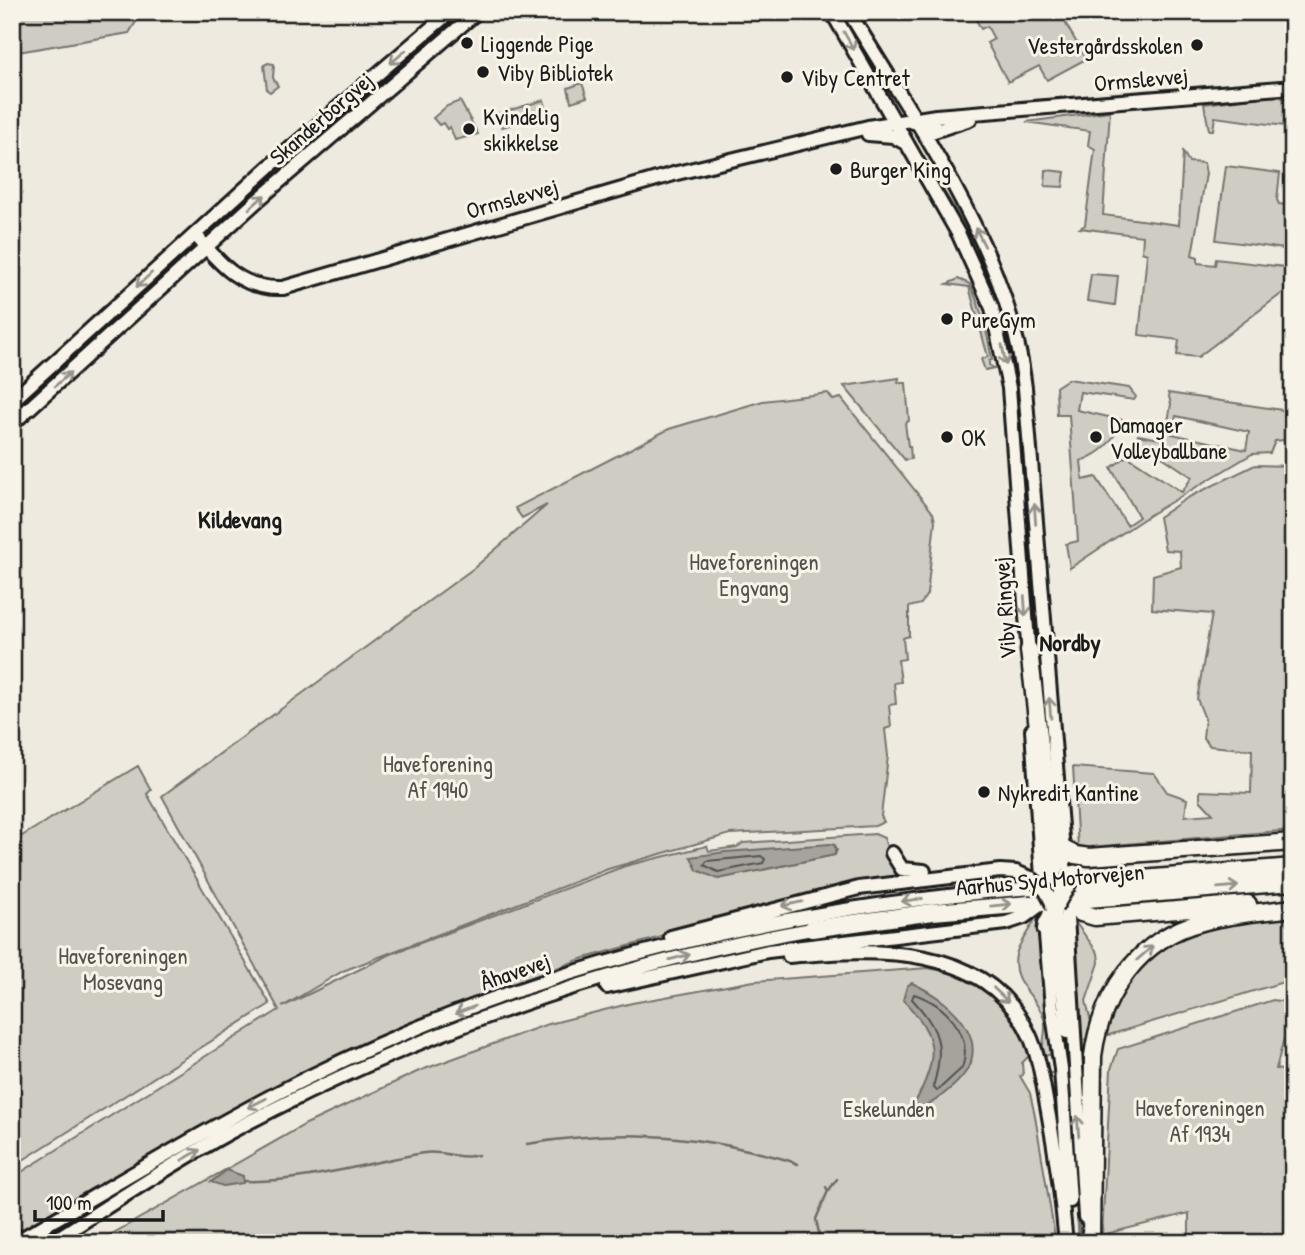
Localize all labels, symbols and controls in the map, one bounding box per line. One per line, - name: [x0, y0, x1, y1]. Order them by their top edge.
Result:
- place label: Liggende Pige: [481, 28, 594, 59]
- one-way arrow: [843, 30, 856, 51]
- place label: Vestergårdsskolen: [1027, 30, 1183, 61]
- marker: Liggende Pige: [459, 35, 475, 51]
- marker: Vestergårdsskolen: [1189, 37, 1205, 53]
- one-way arrow: [389, 49, 407, 65]
- place label: Viby Bibliotek: [497, 57, 613, 88]
- street label: Ormslevvej: [1093, 59, 1189, 99]
- place label: Viby Centret: [801, 62, 911, 93]
- street label: Skanderborgvej: [262, 64, 380, 172]
- marker: Viby Bibliotek: [475, 64, 491, 80]
- marker: Viby Centret: [779, 69, 795, 85]
- place label: Kvindelig skikkelse: [483, 101, 559, 158]
- marker: Kvindelig skikkelse: [461, 121, 477, 137]
- place label: Burger King: [850, 154, 951, 185]
- marker: Burger King: [828, 161, 844, 177]
- street label: Ormslevvej: [462, 170, 562, 226]
- one-way arrow: [247, 194, 265, 210]
- one-way arrow: [973, 227, 987, 248]
- one-way arrow: [135, 272, 153, 288]
- place label: PureGym: [961, 304, 1036, 335]
- marker: PureGym: [939, 311, 955, 327]
- one-way arrow: [997, 343, 1011, 366]
- one-way arrow: [54, 371, 72, 387]
- place label: Damager Volleyballbane: [1110, 409, 1227, 466]
- place label: OK: [961, 422, 986, 453]
- marker: OK: [939, 429, 955, 445]
- marker: Damager Volleyballbane: [1088, 429, 1104, 445]
- district label: Kildevang: [198, 503, 282, 536]
- one-way arrow: [1028, 503, 1041, 526]
- park label: Haveforeningen Engvang: [689, 546, 819, 603]
- street label: Viby Ringvej: [985, 556, 1023, 660]
- one-way arrow: [1019, 594, 1032, 616]
- district label: Nordby: [1039, 626, 1101, 659]
- one-way arrow: [1043, 697, 1056, 720]
- park label: Haveforening Af 1940: [383, 748, 493, 805]
- place label: Nykredit Kantine: [998, 777, 1139, 808]
- marker: Nykredit Kantine: [976, 784, 992, 800]
- street label: Aarhus Syd Motorvejen: [955, 855, 1145, 903]
- one-way arrow: [1216, 880, 1238, 893]
- one-way arrow: [901, 894, 924, 907]
- one-way arrow: [781, 898, 804, 911]
- one-way arrow: [989, 898, 1012, 911]
- park label: Haveforeningen Mosevang: [58, 940, 188, 997]
- street label: Åhavevej: [476, 945, 554, 997]
- one-way arrow: [1136, 945, 1154, 961]
- one-way arrow: [668, 950, 691, 963]
- one-way arrow: [992, 986, 1009, 1003]
- one-way arrow: [454, 1005, 476, 1018]
- park label: Haveforeningen Af 1934: [1135, 1092, 1265, 1149]
- park label: Eskelunden: [843, 1093, 935, 1124]
- one-way arrow: [247, 1097, 268, 1111]
- one-way arrow: [1071, 1115, 1084, 1138]
- one-way arrow: [181, 1148, 201, 1162]
- scale bar: [35, 1178, 163, 1222]
- text: 100 m: [46, 1188, 92, 1217]

